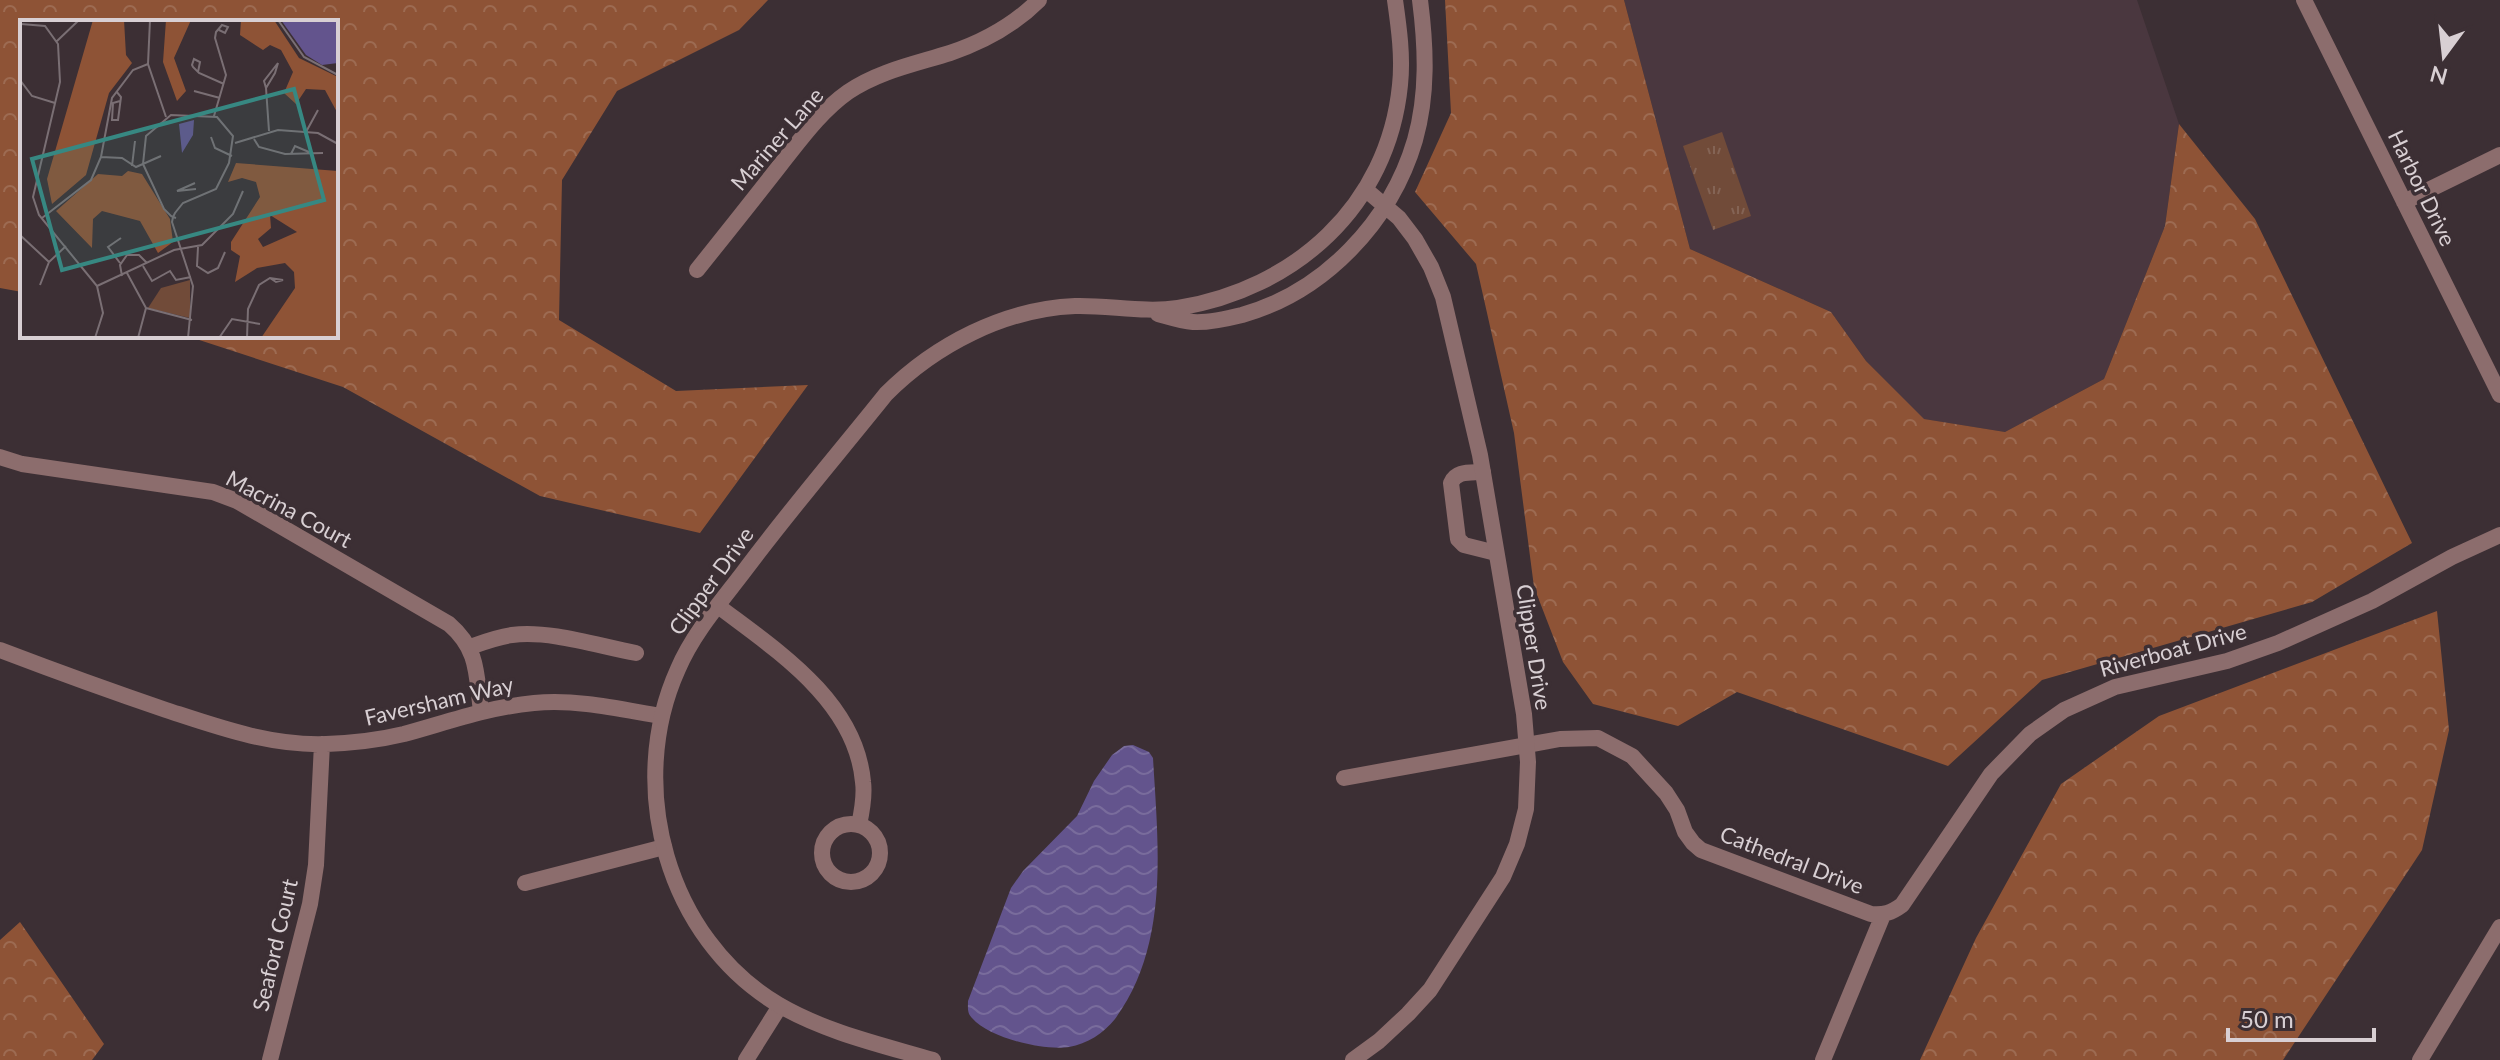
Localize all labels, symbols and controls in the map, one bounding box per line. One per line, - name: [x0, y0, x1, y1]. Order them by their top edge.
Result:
- north arrow: [2404, 16, 2484, 96]
- inset map: [20, 20, 338, 338]
- text: N: [2427, 61, 2450, 91]
- street label: Mariner Lane: [725, 82, 829, 196]
- street label: Harbor Drive: [2383, 125, 2462, 250]
- street label: Macrina Court: [222, 464, 357, 553]
- street label: Clipper Drive: [662, 521, 759, 640]
- street label: Clipper Drive: [1511, 582, 1558, 712]
- street label: Riverboat Drive: [2096, 617, 2249, 682]
- street label: Faversham Way: [362, 670, 517, 731]
- street label: Cathedral Drive: [1717, 820, 1868, 899]
- street label: Seaford Court: [246, 876, 303, 1014]
- scale bar: [2228, 992, 2374, 1042]
- text: 50 m: [2240, 1004, 2294, 1033]

